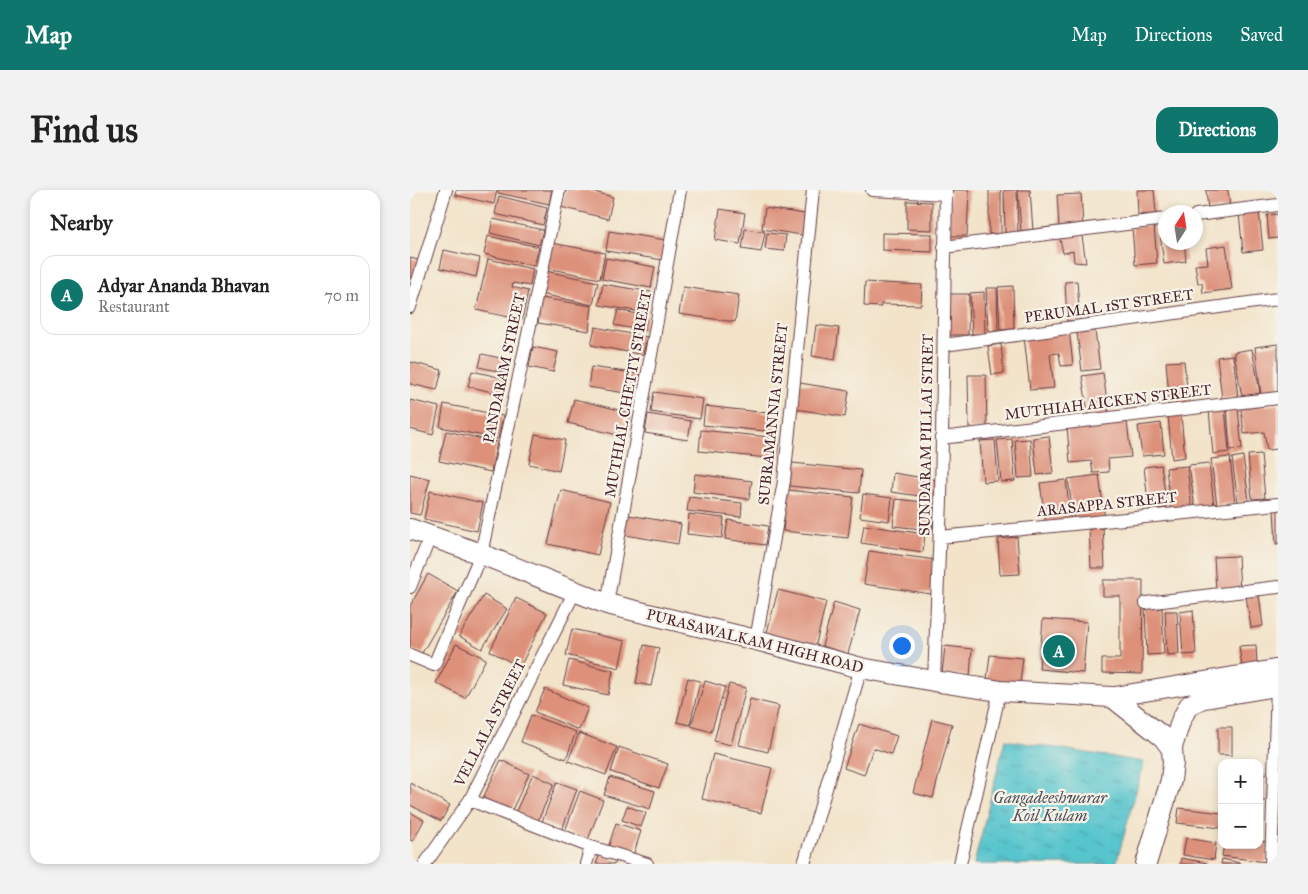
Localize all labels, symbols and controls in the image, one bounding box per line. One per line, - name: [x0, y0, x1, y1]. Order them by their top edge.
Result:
- text: Map: [25, 20, 72, 50]
- text: Map: [1071, 24, 1107, 46]
- text: Directions: [1135, 24, 1212, 46]
- text: Saved: [1240, 24, 1283, 46]
- button: Directions: [1156, 107, 1278, 153]
- text: Find us: [30, 109, 138, 152]
- north arrow: [1158, 205, 1203, 250]
- text: Nearby: [50, 210, 113, 236]
- text: Adyar Ananda Bhavan: [98, 274, 270, 297]
- street label: PERUMAL 1ST STREET: [1023, 285, 1195, 327]
- text: A: [62, 286, 72, 305]
- text: 70 m: [324, 286, 359, 305]
- street label: MUTHIAL CHETTY STREET: [601, 289, 655, 499]
- street label: PANDARAM STREET: [479, 291, 529, 445]
- text: Restaurant: [98, 297, 170, 316]
- street label: SUBRAMANNIA STREET: [754, 322, 792, 506]
- street label: SUNDARAM PILLAI STRET: [915, 334, 937, 536]
- street label: MUTHIAH AICKEN STREET: [1003, 380, 1213, 424]
- street label: ARASAPPA STREET: [1035, 488, 1178, 520]
- street label: PURASAWALKAM HIGH ROAD: [645, 605, 866, 677]
- pin: A: [1043, 632, 1075, 670]
- your location: [889, 633, 915, 659]
- street label: VELLALA STREET: [450, 657, 530, 790]
- map controls: [1218, 759, 1263, 849]
- button: +: [1218, 759, 1263, 804]
- water label: Gangadeeshwarar Koil Kulam: [993, 788, 1108, 825]
- button: −: [1218, 804, 1263, 849]

